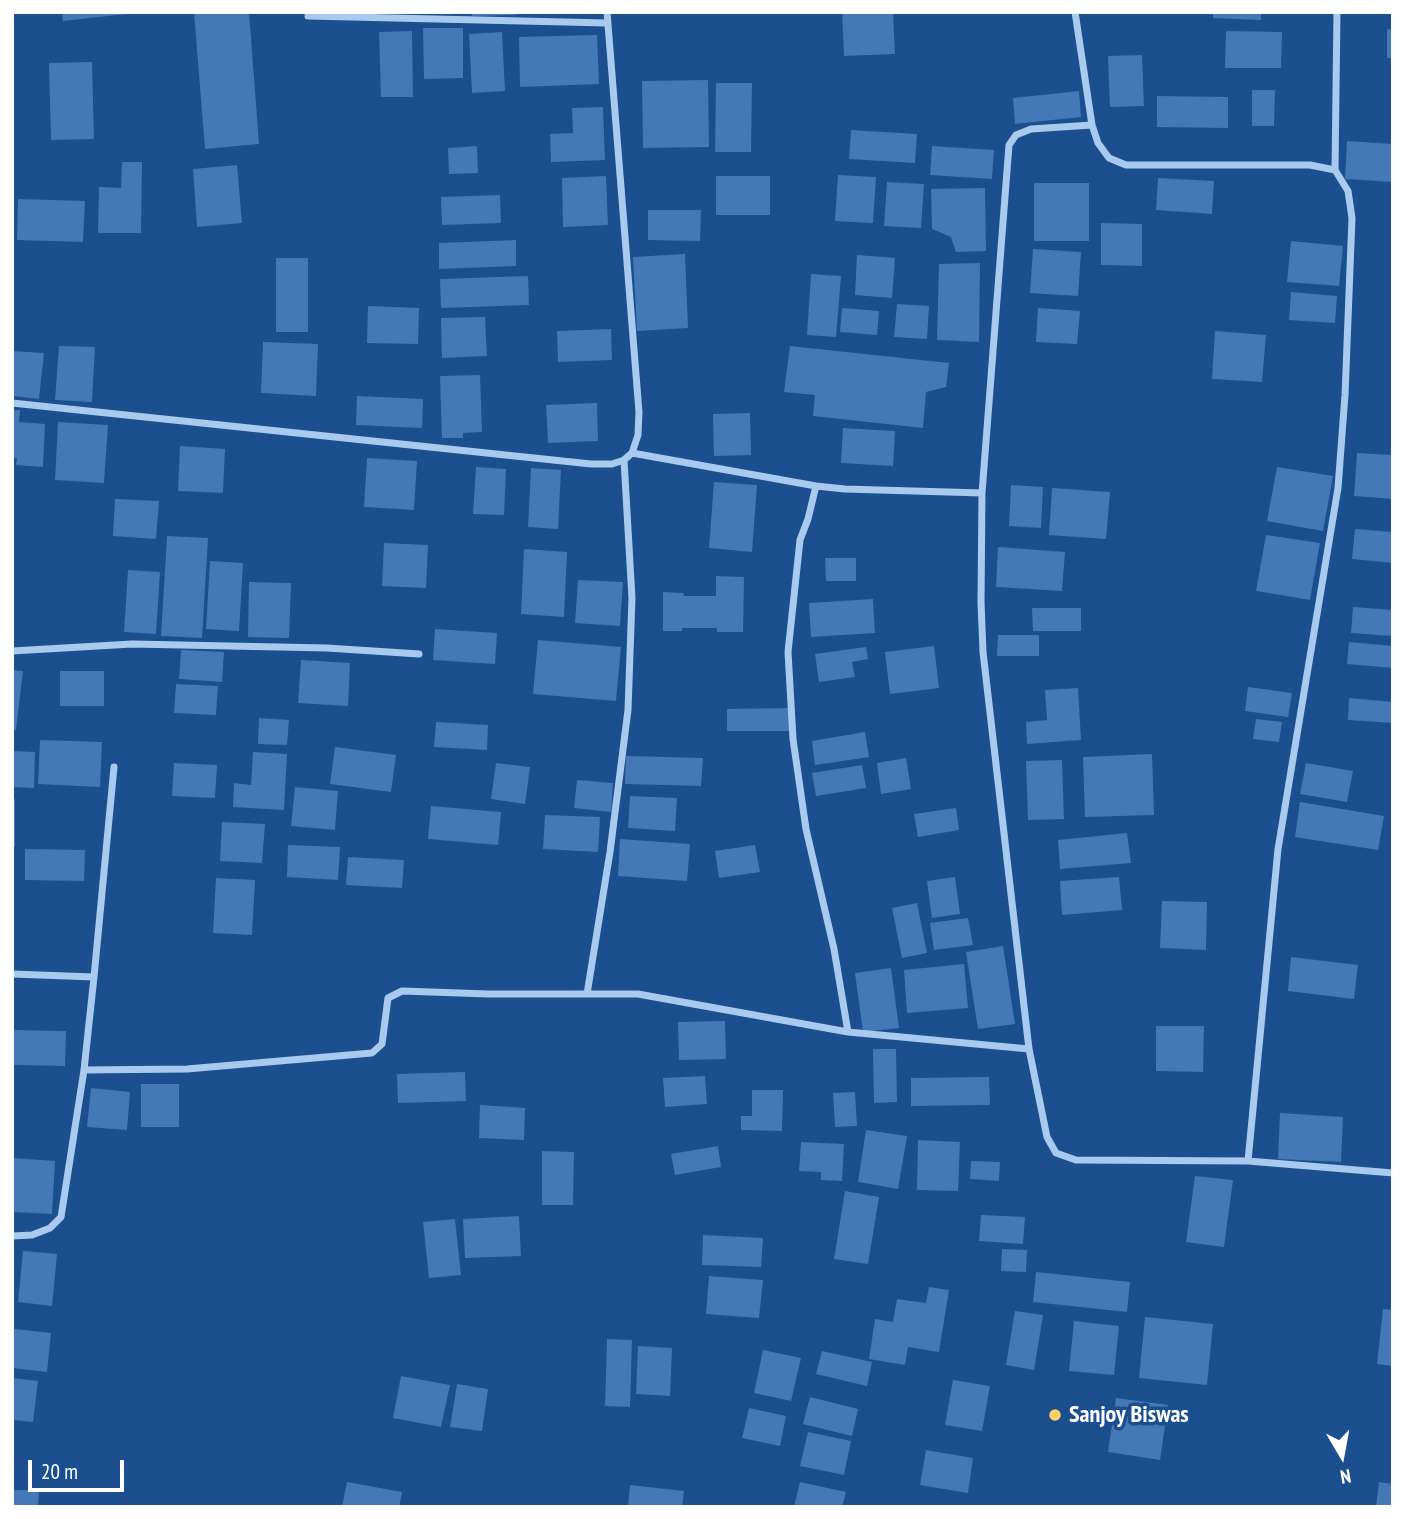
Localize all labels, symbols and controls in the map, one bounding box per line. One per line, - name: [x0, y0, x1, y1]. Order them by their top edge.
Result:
- place label: Sanjoy Biswas: [1069, 1401, 1189, 1429]
- marker: Sanjoy Biswas: [1047, 1407, 1063, 1423]
- north arrow: [1307, 1421, 1377, 1491]
- scale bar: [32, 1446, 128, 1490]
- text: 20 m: [41, 1458, 78, 1485]
- text: N: [1339, 1464, 1353, 1489]

